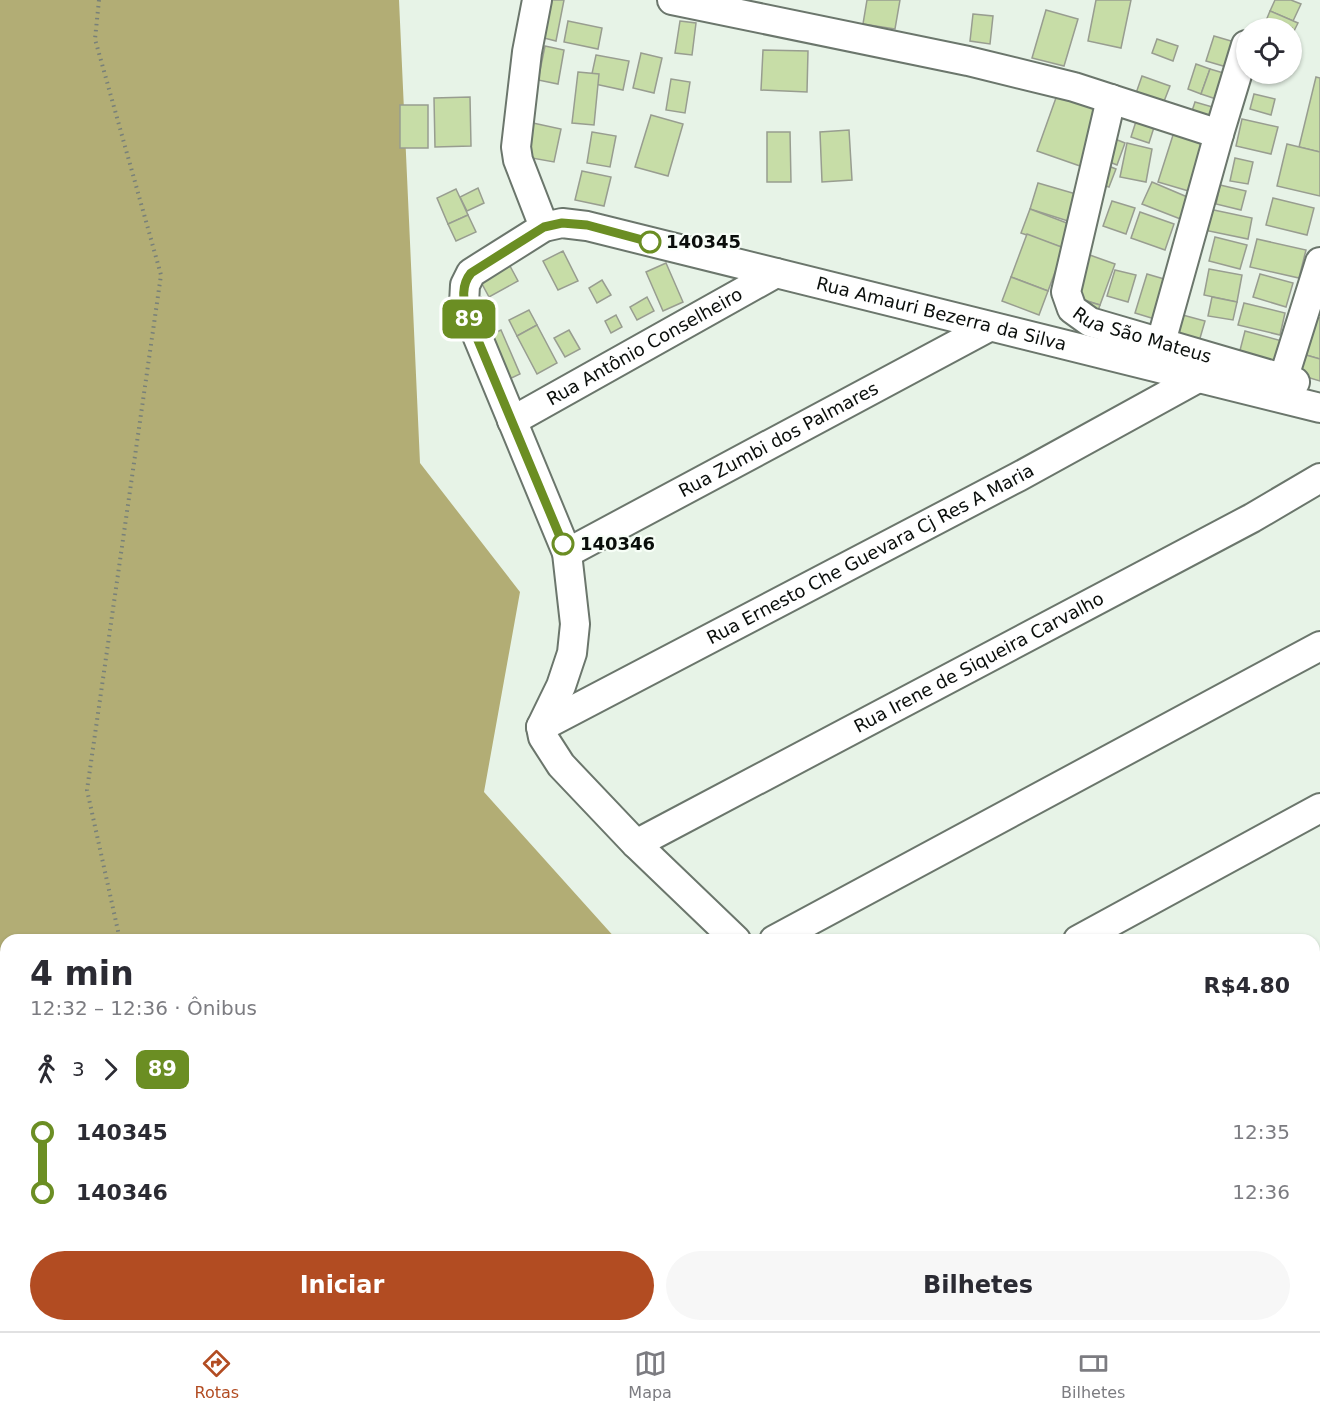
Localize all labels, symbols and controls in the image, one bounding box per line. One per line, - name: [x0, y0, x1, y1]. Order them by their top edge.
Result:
- map controls: [1236, 18, 1302, 84]
- button: locate: [1236, 18, 1302, 84]
- marker: 140345: [639, 231, 661, 253]
- place label: 140345: [666, 231, 741, 252]
- street label: Rua Amauri Bezerra da Silva: [814, 272, 1069, 355]
- street label: Rua Antônio Conselheiro: [543, 283, 746, 409]
- line badge: 89: [442, 300, 496, 338]
- street label: Rua São Mateus: [1069, 302, 1214, 367]
- text: 89: [454, 307, 484, 331]
- street label: Rua Zumbi dos Palmares: [675, 377, 882, 501]
- street label: Rua Ernesto Che Guevara Cj Res A Maria: [703, 459, 1037, 648]
- marker: 140346: [552, 533, 574, 555]
- place label: 140346: [580, 533, 655, 554]
- street label: Rua Irene de Siqueira Carvalho: [850, 587, 1107, 737]
- text: 4 min: [30, 954, 134, 993]
- text: R$4.80: [1203, 973, 1290, 998]
- text: 12:32 – 12:36 · Ônibus: [30, 996, 257, 1020]
- icon: walk: [30, 1053, 63, 1086]
- icon: forward: [94, 1053, 127, 1086]
- text: 3: [72, 1057, 85, 1081]
- text: 89: [148, 1057, 177, 1081]
- text: 140345: [76, 1120, 168, 1145]
- text: 12:35: [1232, 1120, 1290, 1144]
- text: 140346: [76, 1180, 168, 1205]
- text: 12:36: [1232, 1180, 1290, 1204]
- button: Iniciar: [30, 1251, 654, 1320]
- button: Bilhetes: [666, 1251, 1290, 1320]
- tab: Rotas: [195, 1347, 239, 1402]
- tab: Mapa: [628, 1347, 672, 1402]
- tab: Bilhetes: [1061, 1347, 1125, 1402]

